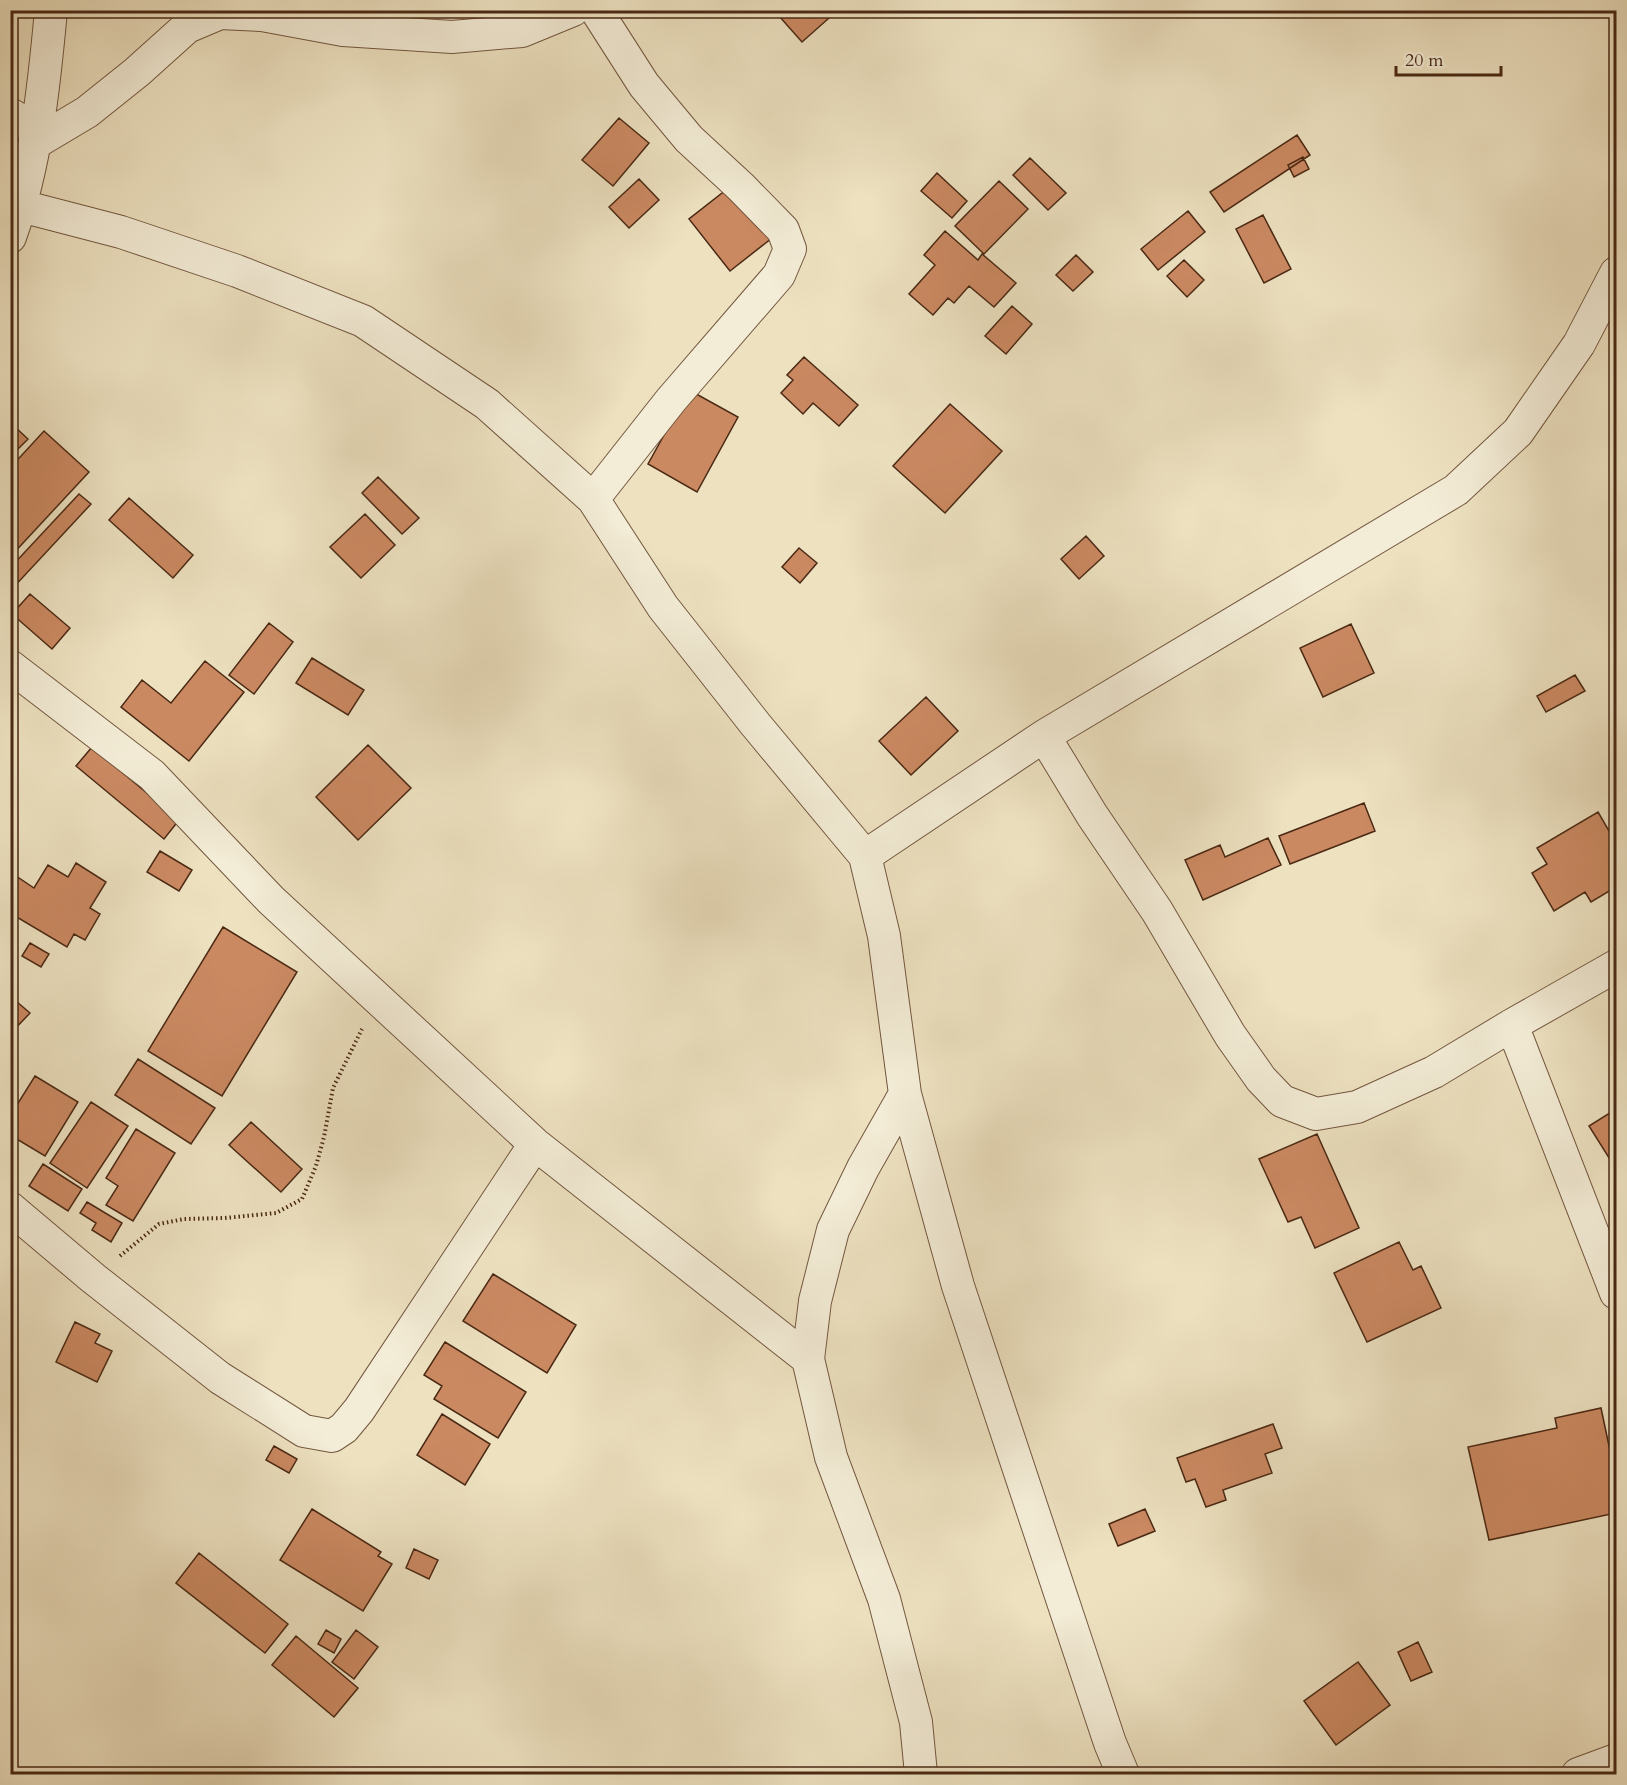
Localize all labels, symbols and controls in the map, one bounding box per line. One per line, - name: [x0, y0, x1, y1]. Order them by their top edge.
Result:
- scale bar: [1396, 39, 1501, 77]
- text: 20 m: [1405, 48, 1444, 73]

